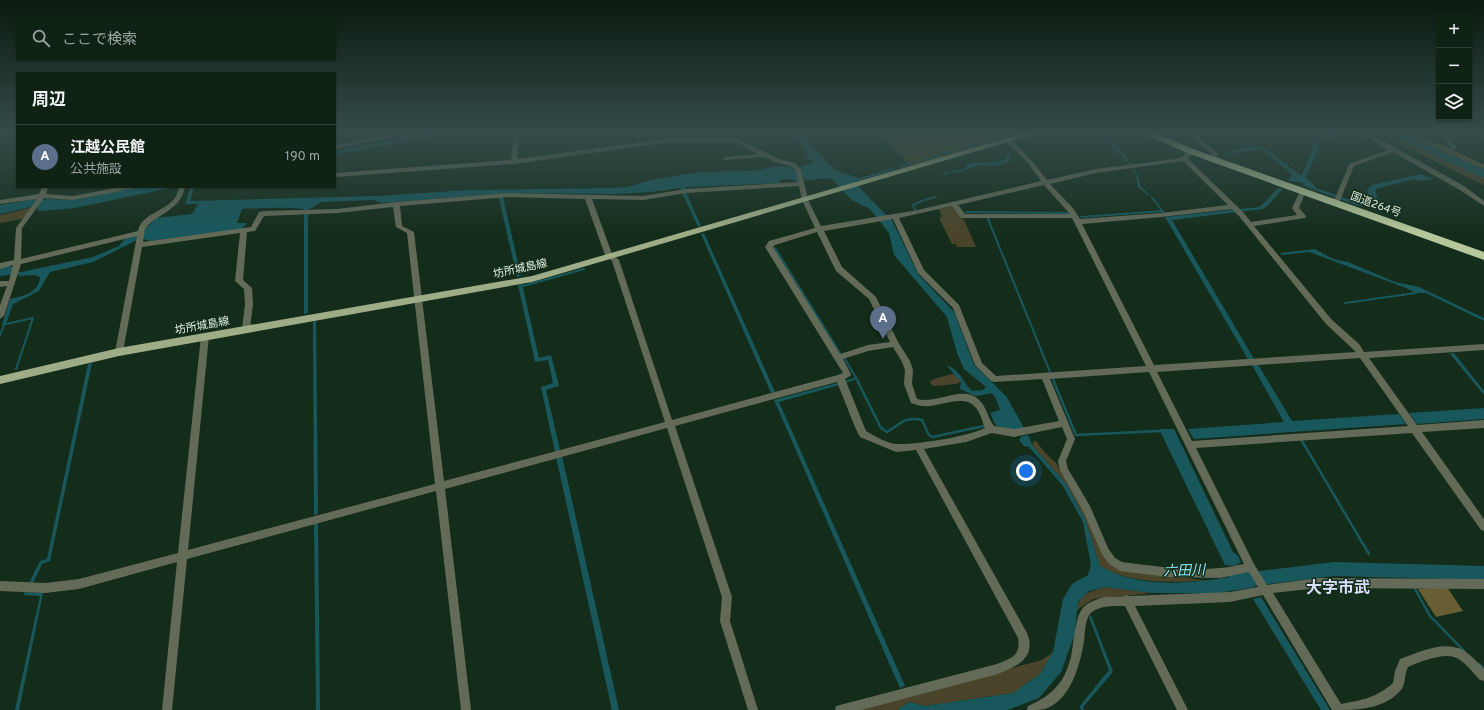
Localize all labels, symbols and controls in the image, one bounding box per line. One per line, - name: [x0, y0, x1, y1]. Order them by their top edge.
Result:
- map controls: [1436, 12, 1472, 120]
- button: +: [1436, 12, 1472, 48]
- search box: [16, 16, 336, 60]
- icon: search: [30, 27, 52, 49]
- text: ここで検索: [62, 31, 137, 50]
- button: −: [1436, 48, 1472, 84]
- button: layers: [1436, 84, 1472, 120]
- text: 周辺: [32, 90, 66, 112]
- text: 江越公民館: [70, 139, 145, 158]
- text: A: [40, 149, 50, 165]
- text: 190 m: [285, 149, 320, 165]
- text: 公共施設: [70, 162, 122, 178]
- street label: 国道264号: [1348, 189, 1403, 221]
- street label: 坊所城島線: [492, 256, 549, 282]
- pin: A: [870, 306, 896, 339]
- street label: 坊所城島線: [174, 314, 230, 338]
- your location: [1016, 461, 1036, 481]
- water label: 六田川: [1163, 562, 1207, 581]
- district label: 大字市武: [1306, 579, 1370, 599]

